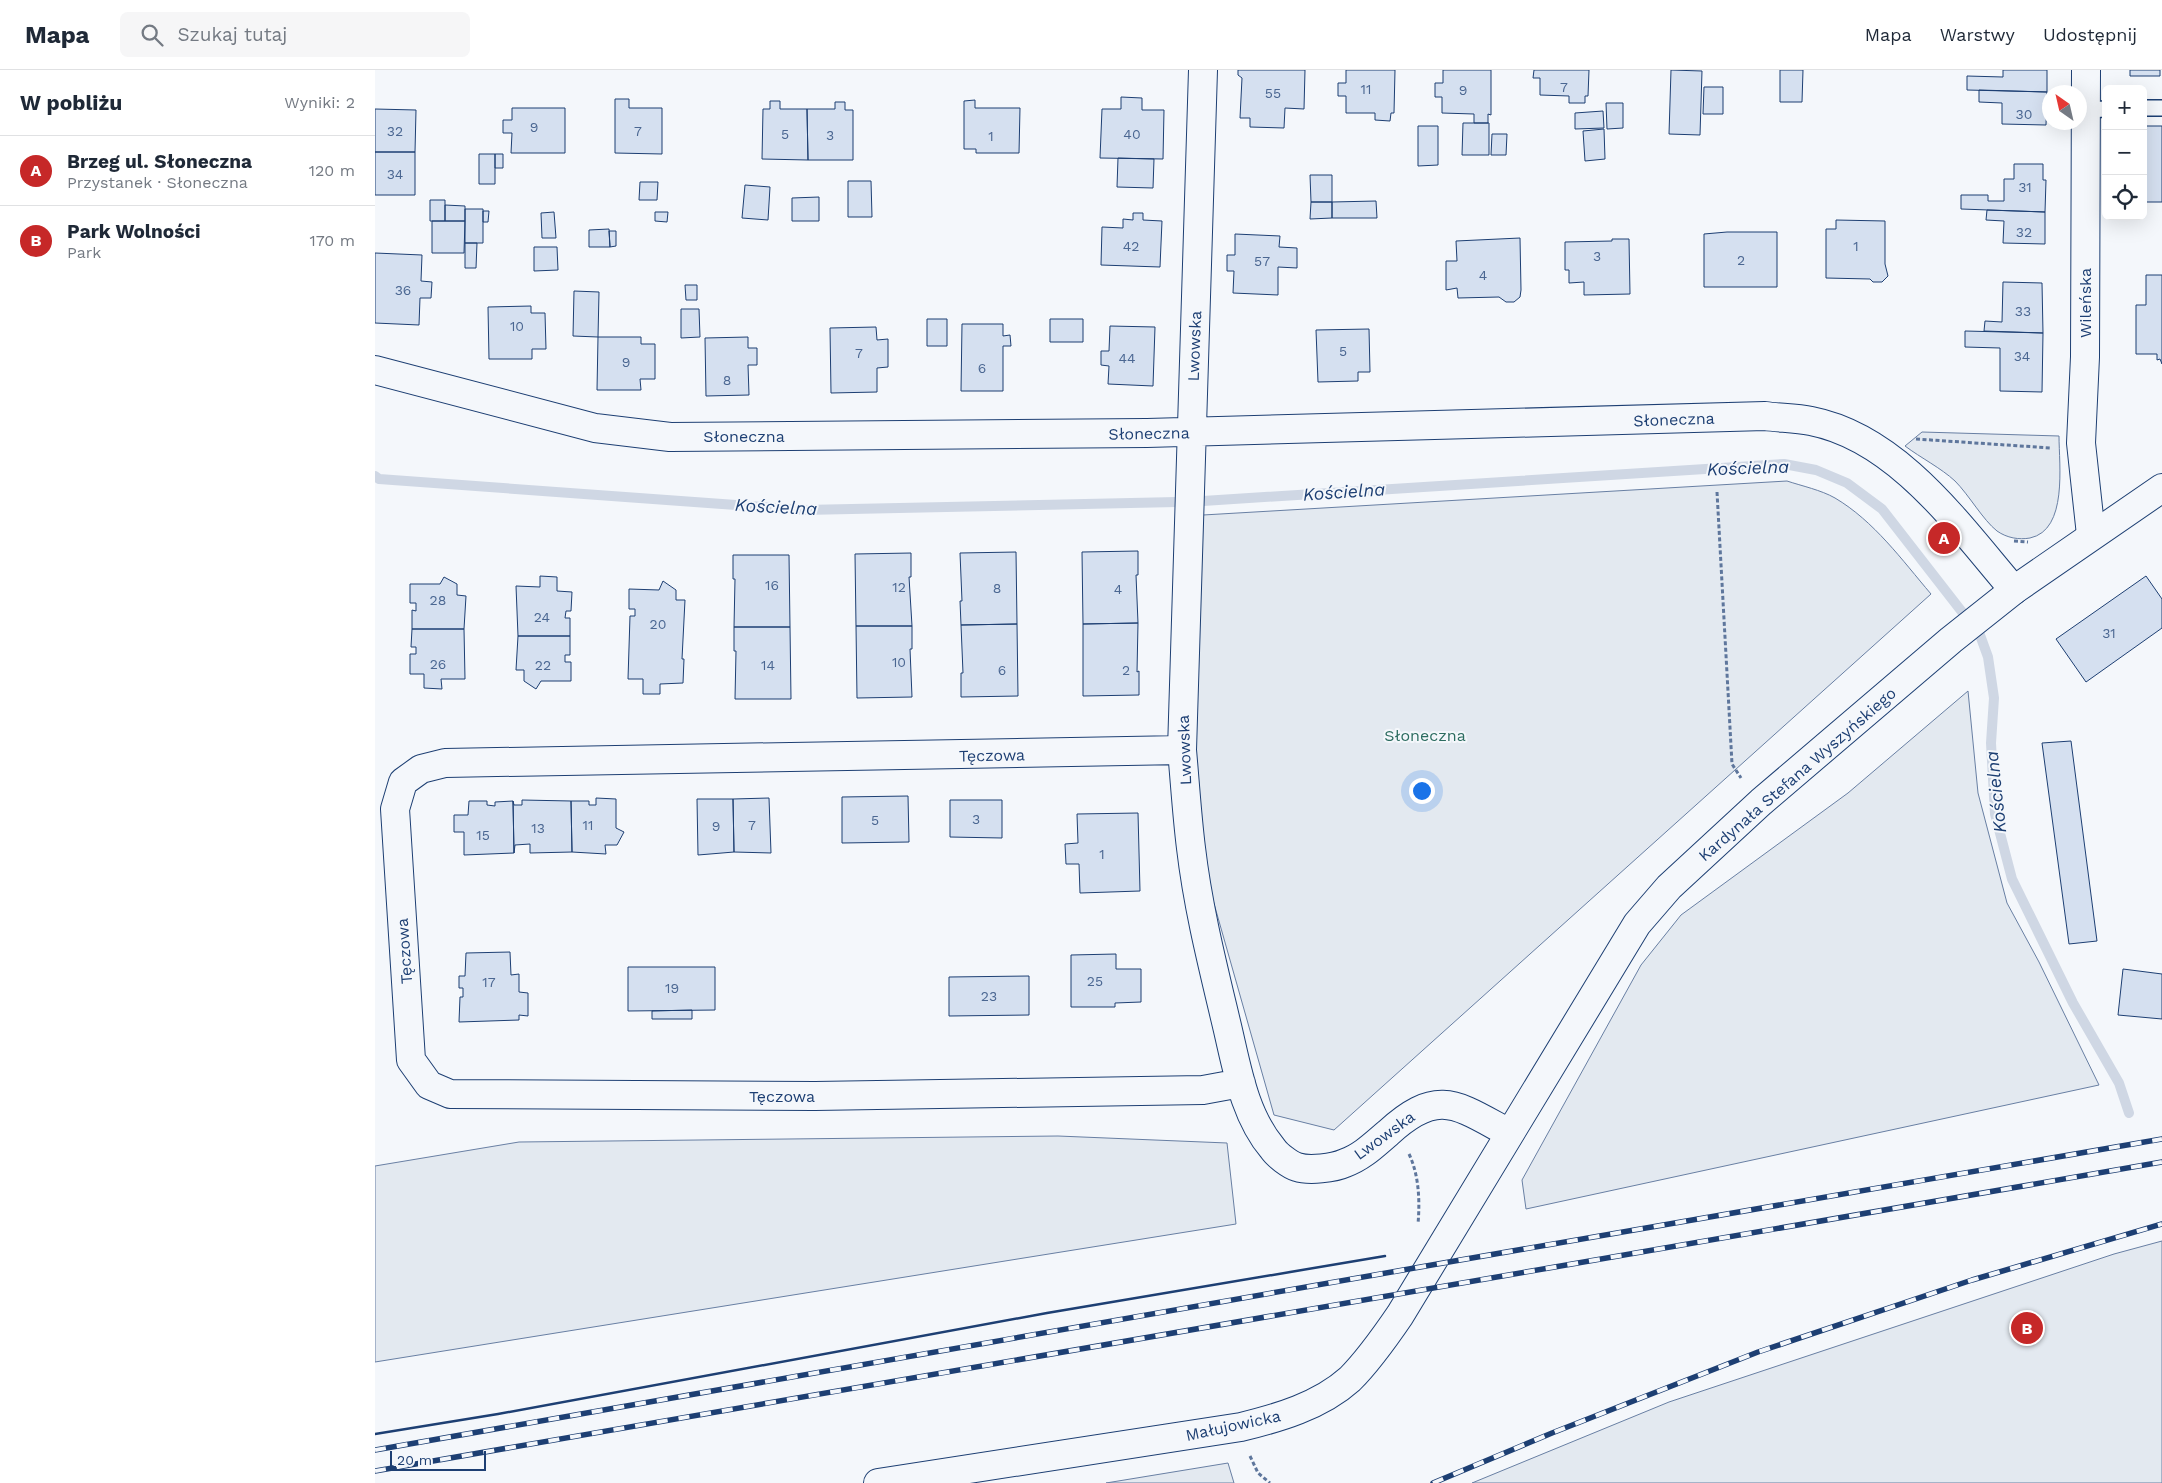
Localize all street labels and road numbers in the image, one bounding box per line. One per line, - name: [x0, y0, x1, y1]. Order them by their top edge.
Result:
- street label: Wileńska: [2076, 268, 2095, 338]
- street label: Lwowska: [1184, 310, 1205, 382]
- street label: Słoneczna: [1633, 409, 1715, 430]
- street label: Słoneczna: [1108, 423, 1190, 444]
- street label: Słoneczna: [703, 427, 785, 446]
- street label: Kardynała Stefana Wyszyńskiego: [1695, 683, 1900, 865]
- street label: Lwowska: [1174, 714, 1195, 786]
- street label: Tęczowa: [959, 745, 1025, 766]
- street label: Tęczowa: [393, 917, 416, 985]
- street label: Tęczowa: [749, 1087, 815, 1106]
- street label: Lwowska: [1350, 1107, 1418, 1164]
- street label: Małujowicka: [1184, 1406, 1282, 1445]

